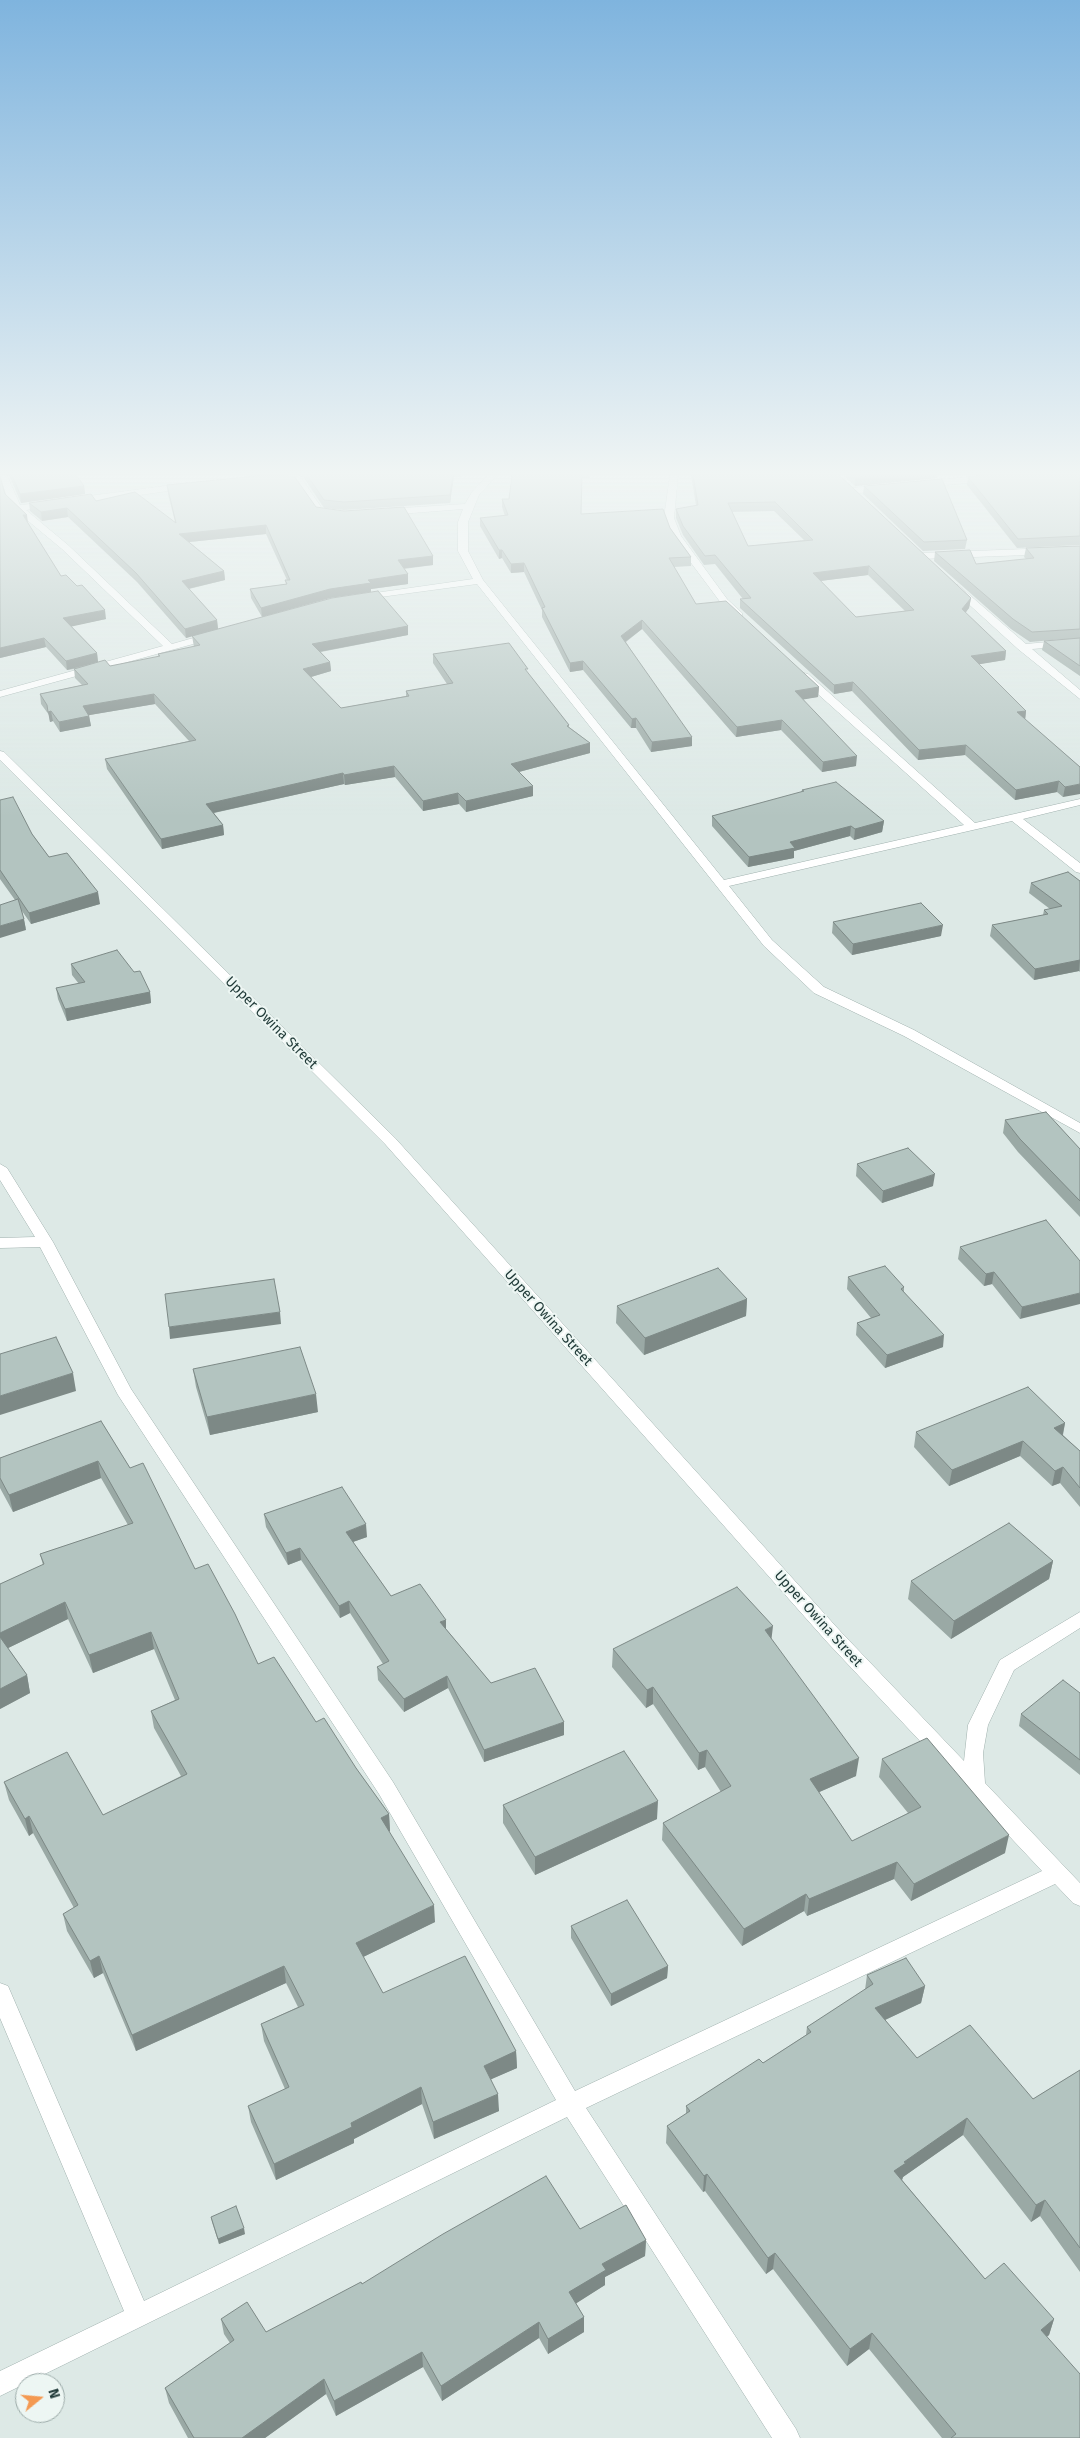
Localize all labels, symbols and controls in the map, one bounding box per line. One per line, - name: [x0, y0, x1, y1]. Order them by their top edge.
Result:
- street label: Upper Owina Street: [221, 973, 321, 1073]
- street label: Upper Owina Street: [500, 1266, 596, 1370]
- street label: Upper Owina Street: [770, 1567, 866, 1671]
- north arrow: [15, 2373, 65, 2423]
- text: N: [44, 2387, 63, 2401]

